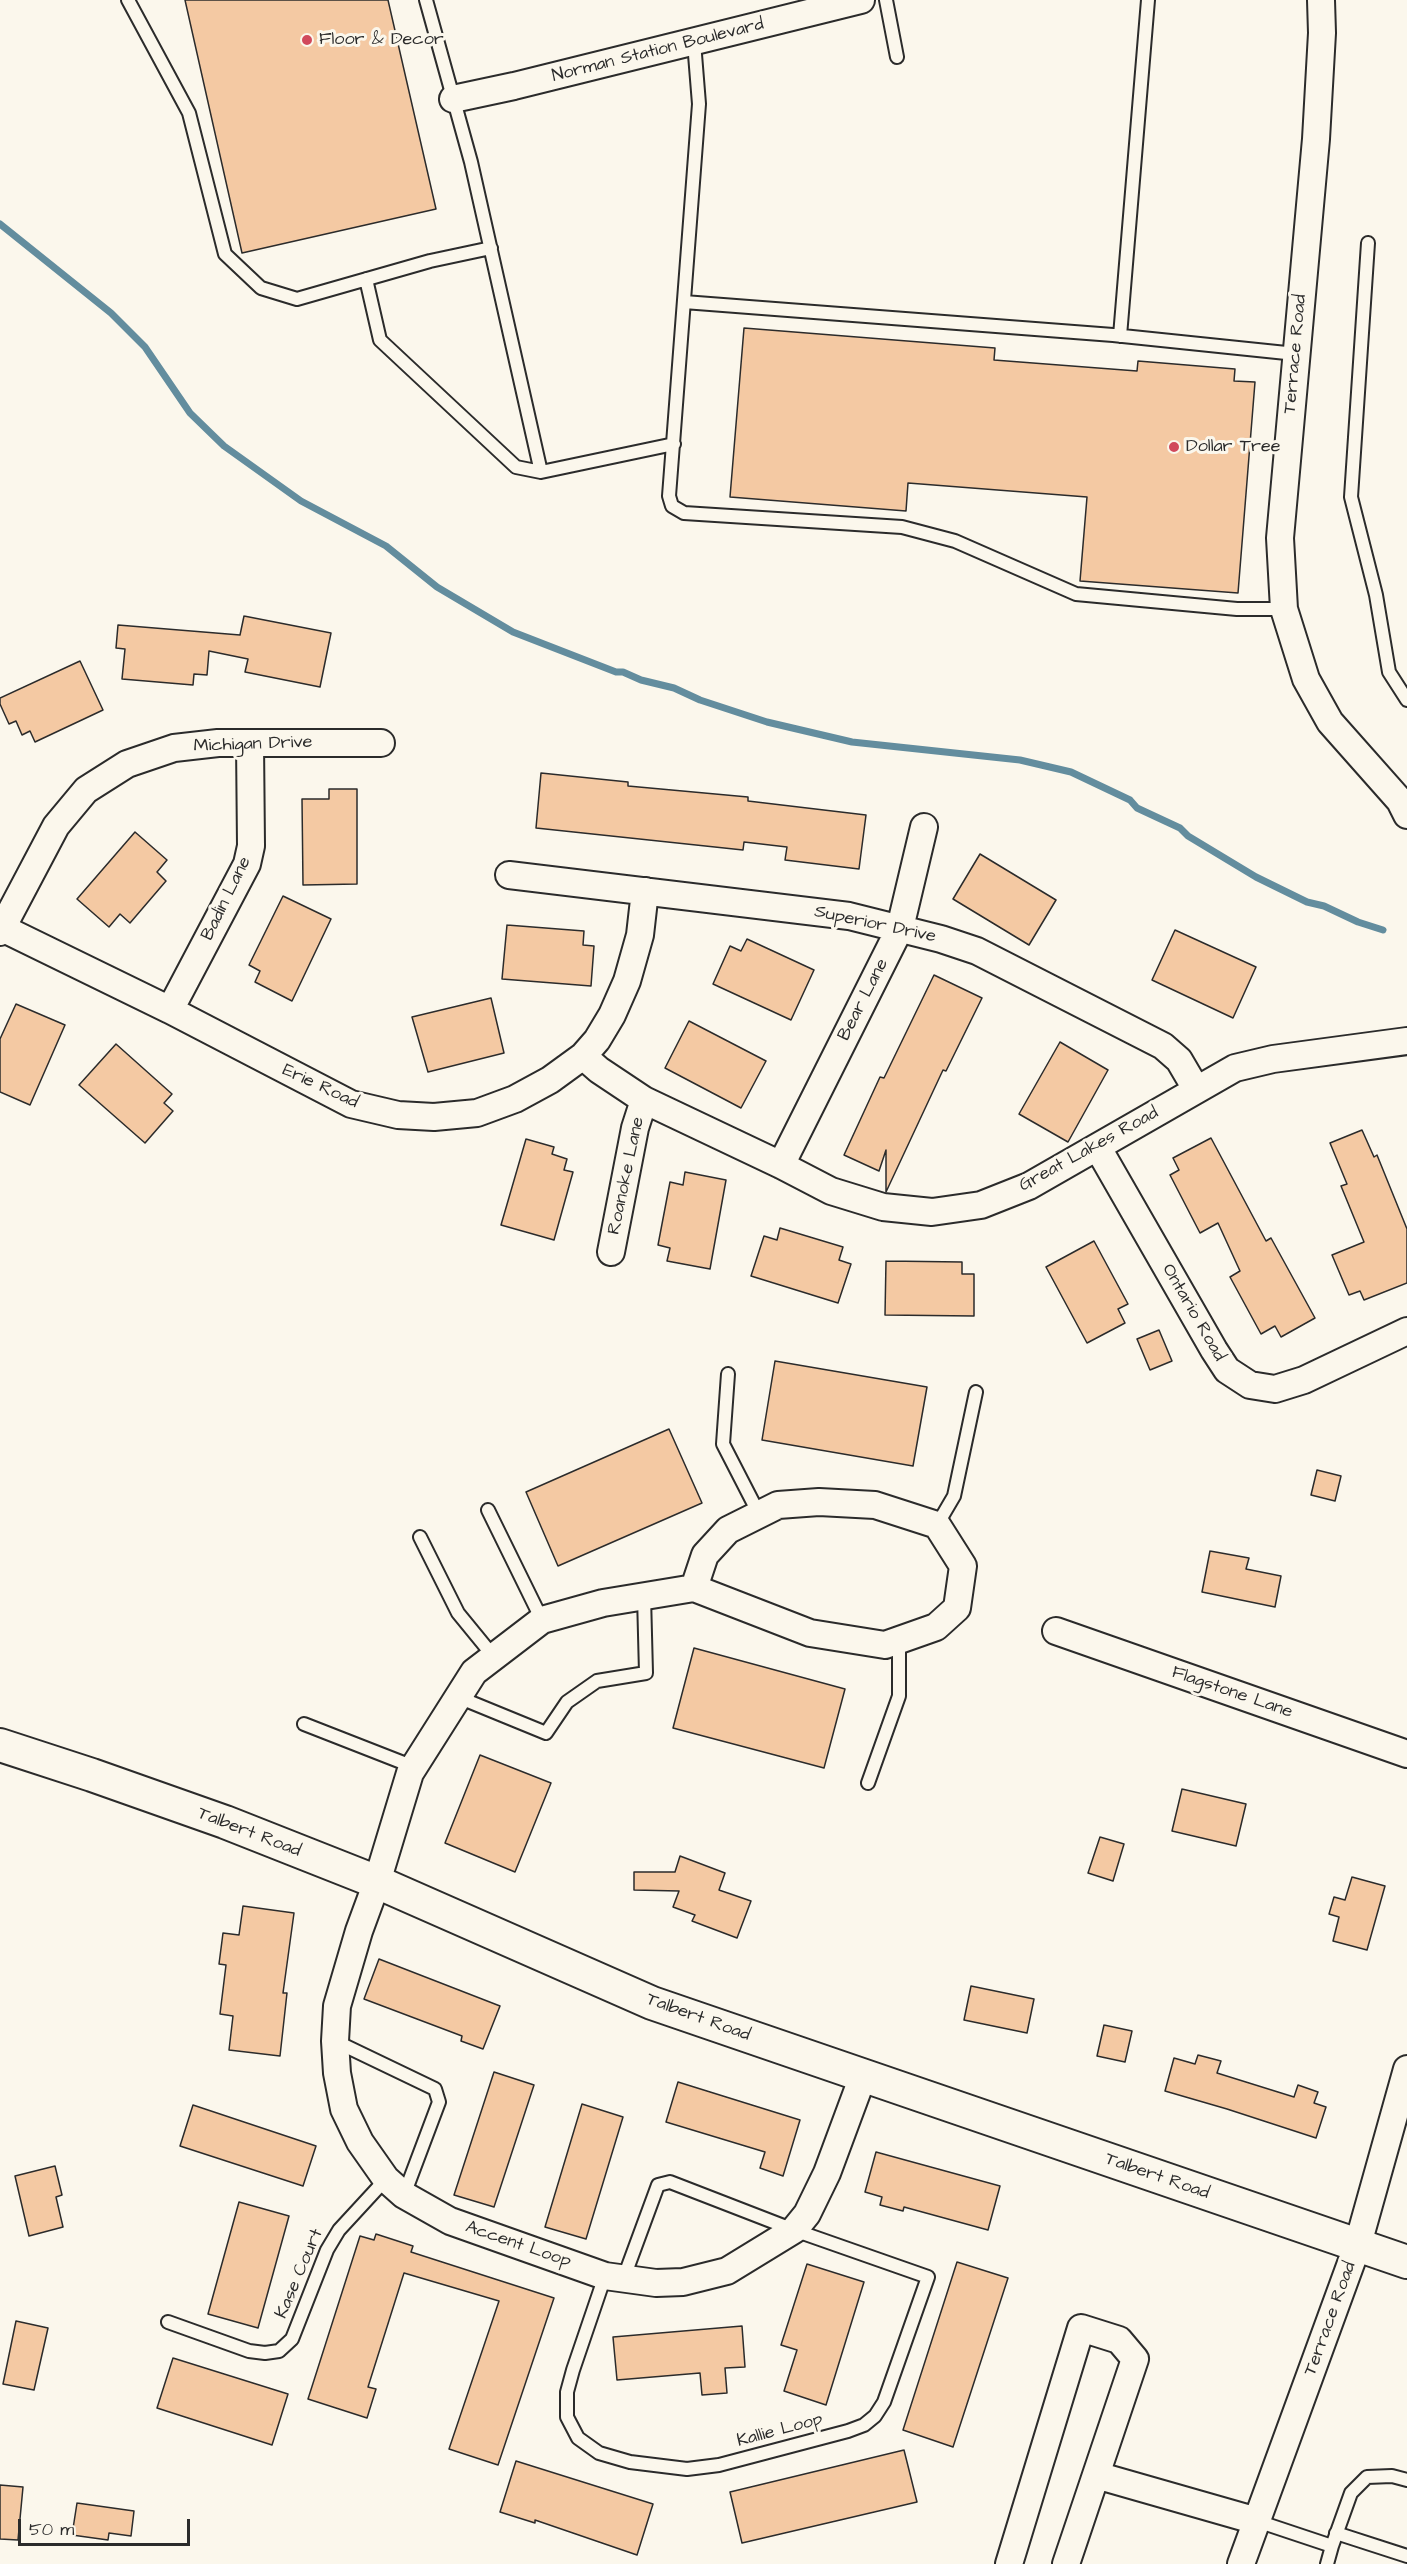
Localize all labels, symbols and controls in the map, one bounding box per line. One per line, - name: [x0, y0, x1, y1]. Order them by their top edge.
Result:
- street label: Norman Station Boulevard: [550, 14, 766, 88]
- place label: Floor & Decor: [319, 29, 444, 51]
- marker: Floor & Decor: [300, 33, 314, 47]
- street label: Terrace Road: [1280, 293, 1312, 415]
- place label: Dollar Tree: [1186, 436, 1280, 458]
- marker: Dollar Tree: [1167, 440, 1181, 454]
- street label: Michigan Drive: [193, 732, 313, 758]
- street label: Badin Lane: [197, 854, 257, 944]
- street label: Superior Drive: [812, 902, 938, 948]
- street label: Bear Lane: [834, 955, 894, 1045]
- street label: Erie Road: [278, 1060, 362, 1114]
- street label: Great Lakes Road: [1016, 1103, 1162, 1197]
- street label: Roanoke Lane: [604, 1115, 650, 1237]
- street label: Ontario Road: [1156, 1260, 1230, 1366]
- street label: Flagstone Lane: [1169, 1662, 1295, 1724]
- street label: Talbert Road: [194, 1803, 304, 1863]
- street label: Talbert Road: [643, 1989, 753, 2047]
- street label: Talbert Road: [1102, 2149, 1212, 2205]
- street label: Accent Loop: [462, 2217, 574, 2273]
- street label: Kase Court: [271, 2226, 329, 2322]
- street label: Terrace Road: [1300, 2259, 1362, 2379]
- street label: Kallie Loop: [735, 2409, 825, 2453]
- scale bar: [21, 2507, 194, 2545]
- text: 50 m: [29, 2517, 74, 2542]

